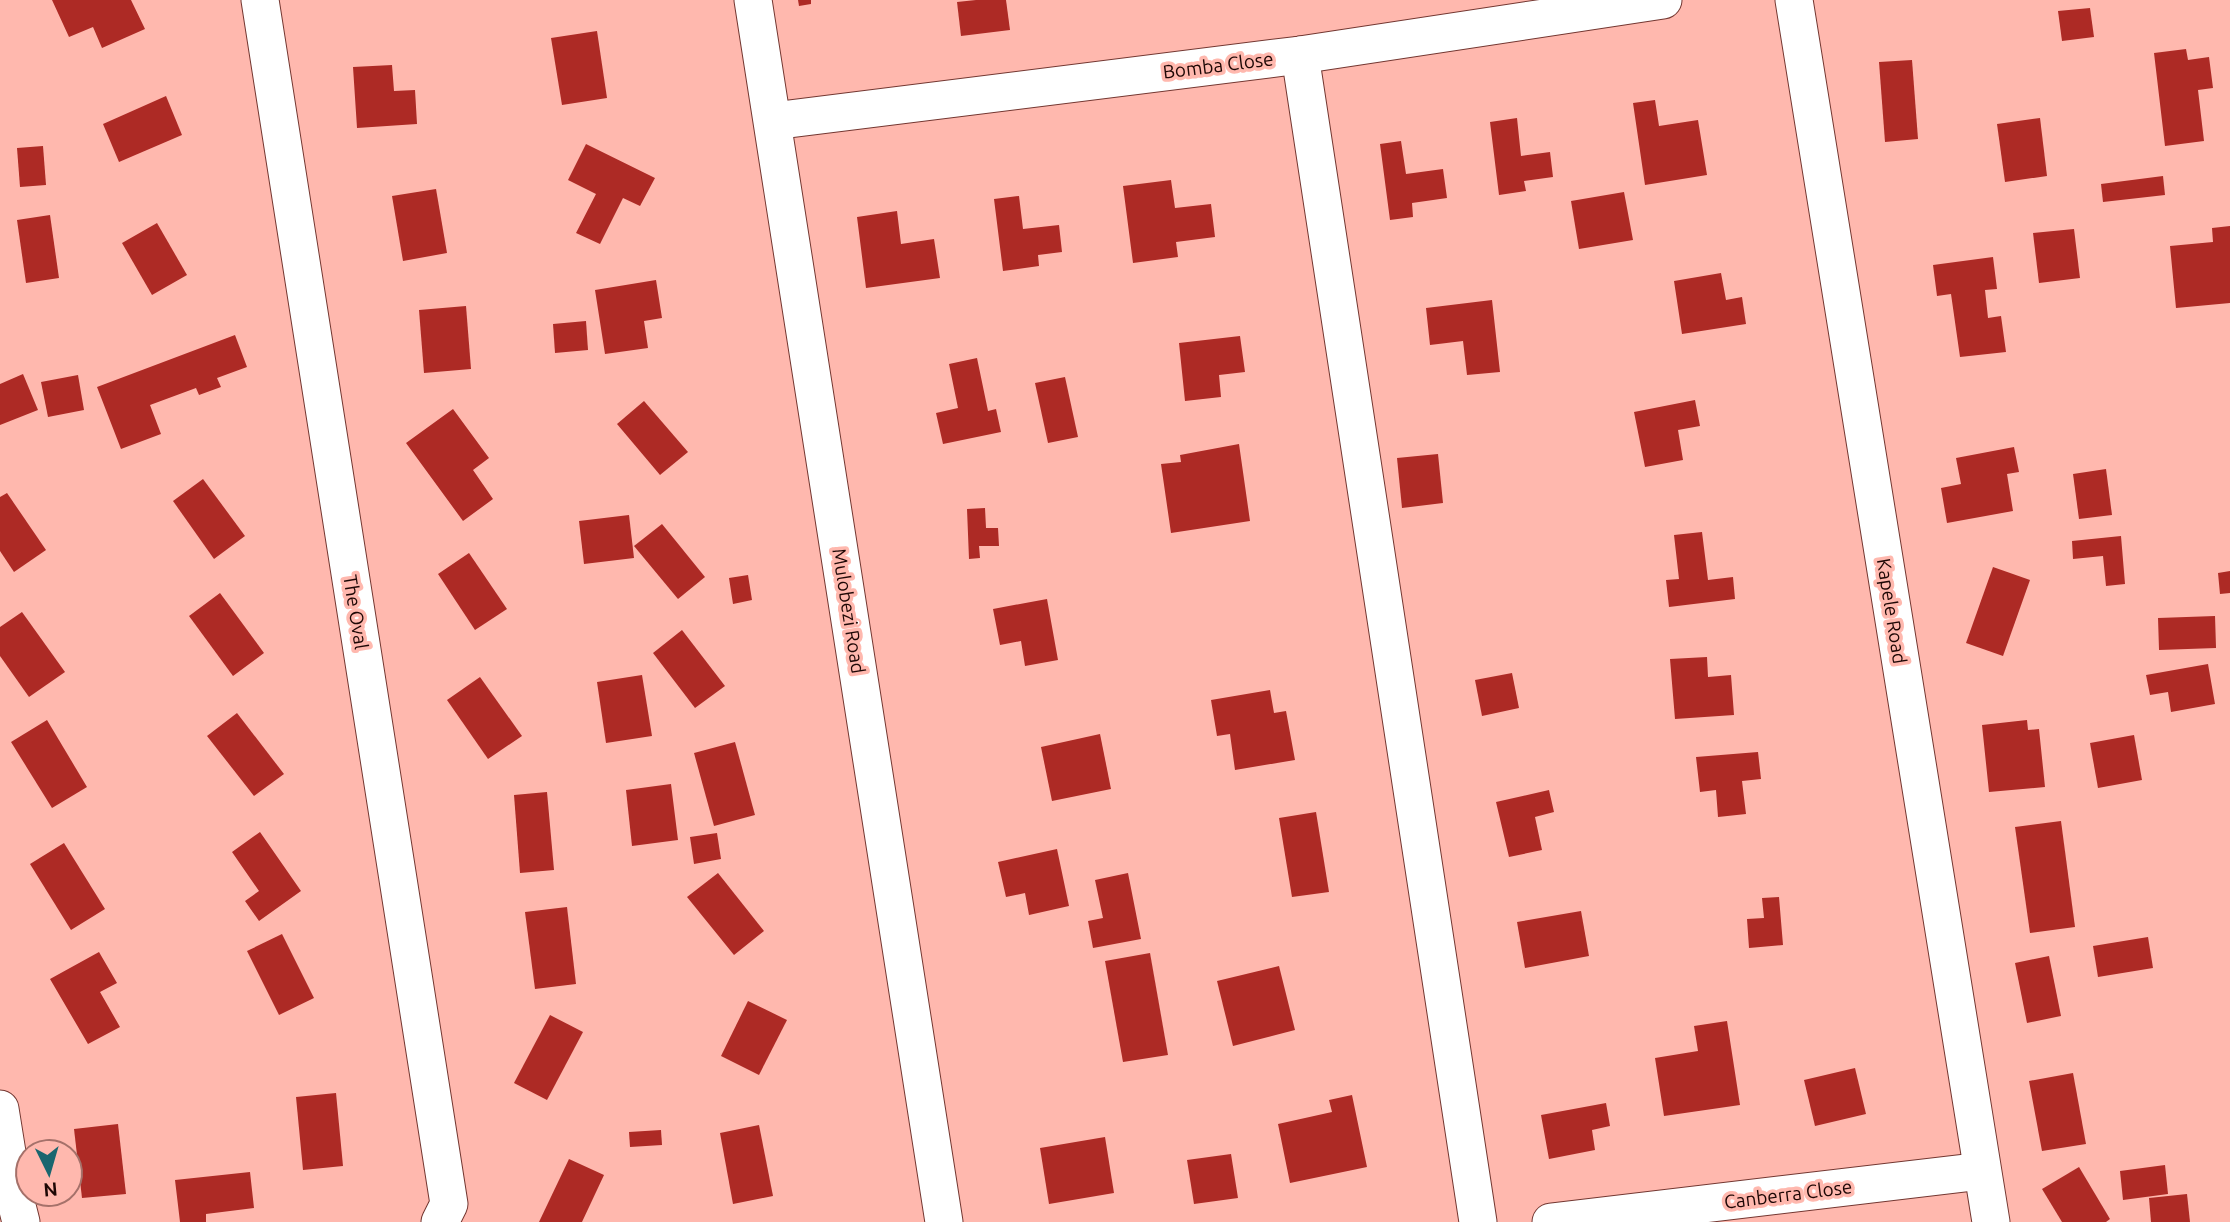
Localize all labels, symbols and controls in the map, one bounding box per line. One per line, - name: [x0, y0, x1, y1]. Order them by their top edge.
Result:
- street label: Bomba Close: [1161, 47, 1275, 83]
- street label: Mulobezi Road: [828, 547, 870, 675]
- street label: Kapele Road: [1873, 557, 1911, 665]
- street label: The Oval: [339, 573, 373, 651]
- north arrow: [14, 1138, 84, 1208]
- street label: Canberra Close: [1723, 1175, 1853, 1213]
- text: N: [42, 1178, 59, 1202]

